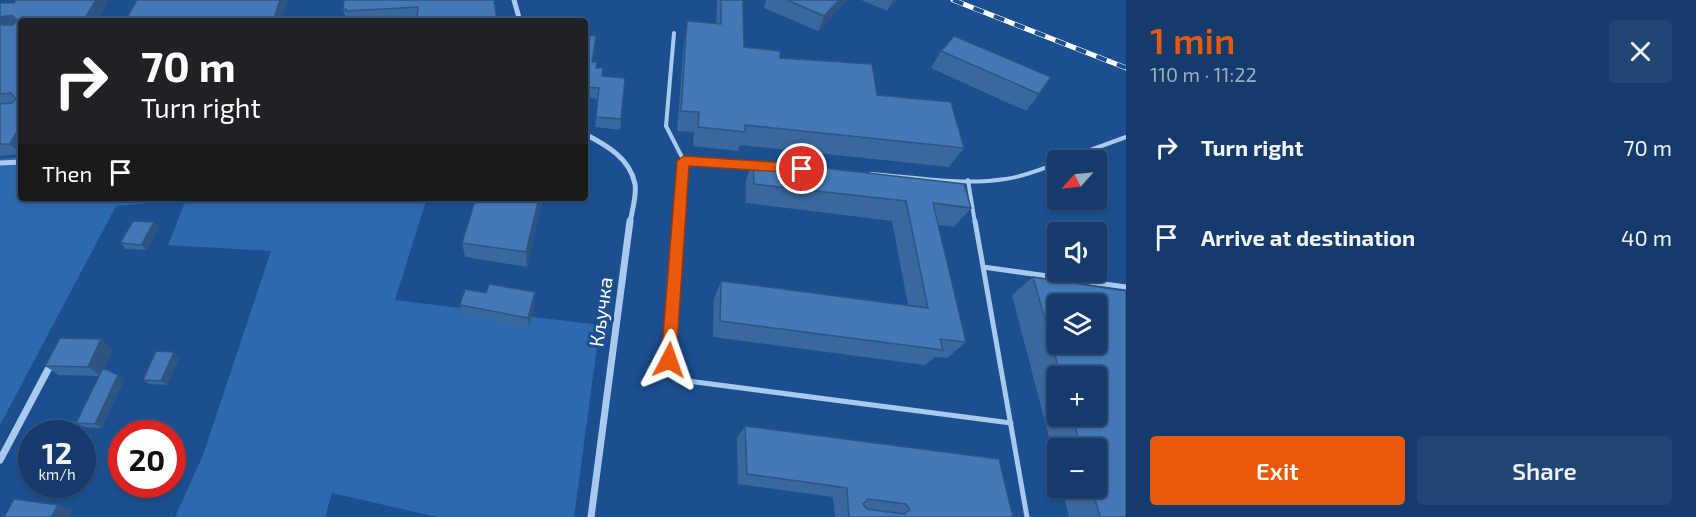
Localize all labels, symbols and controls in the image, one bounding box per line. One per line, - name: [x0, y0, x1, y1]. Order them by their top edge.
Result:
- text: 1 min: [1150, 18, 1235, 61]
- button: close: [1609, 20, 1672, 83]
- text: 70 m: [141, 40, 236, 90]
- icon: right: [42, 42, 120, 120]
- text: 110 m · 11:22: [1150, 62, 1257, 86]
- text: Turn right: [141, 91, 261, 123]
- icon: right: [1150, 131, 1183, 164]
- text: Turn right: [1201, 134, 1303, 160]
- text: 70 m: [1623, 134, 1672, 160]
- pin: [776, 143, 827, 194]
- north arrow: [1047, 150, 1107, 210]
- map controls: [1047, 150, 1107, 498]
- icon: arrive: [785, 152, 818, 185]
- icon: arrive: [104, 156, 137, 189]
- text: Then: [42, 160, 92, 186]
- icon: arrive: [1150, 221, 1183, 254]
- button: sound: [1047, 222, 1107, 282]
- text: Arrive at destination: [1201, 224, 1415, 250]
- text: 40 m: [1621, 224, 1672, 250]
- street label: Кључка: [583, 275, 618, 349]
- button: layers: [1047, 294, 1107, 354]
- position arrow: [637, 328, 701, 392]
- button: +: [1047, 366, 1107, 426]
- speed limit sign: 20: [108, 420, 186, 498]
- text: 12: [42, 434, 72, 470]
- button: Exit: [1150, 436, 1405, 505]
- button: Share: [1417, 436, 1672, 505]
- button: −: [1047, 438, 1107, 498]
- text: km/h: [38, 465, 76, 483]

